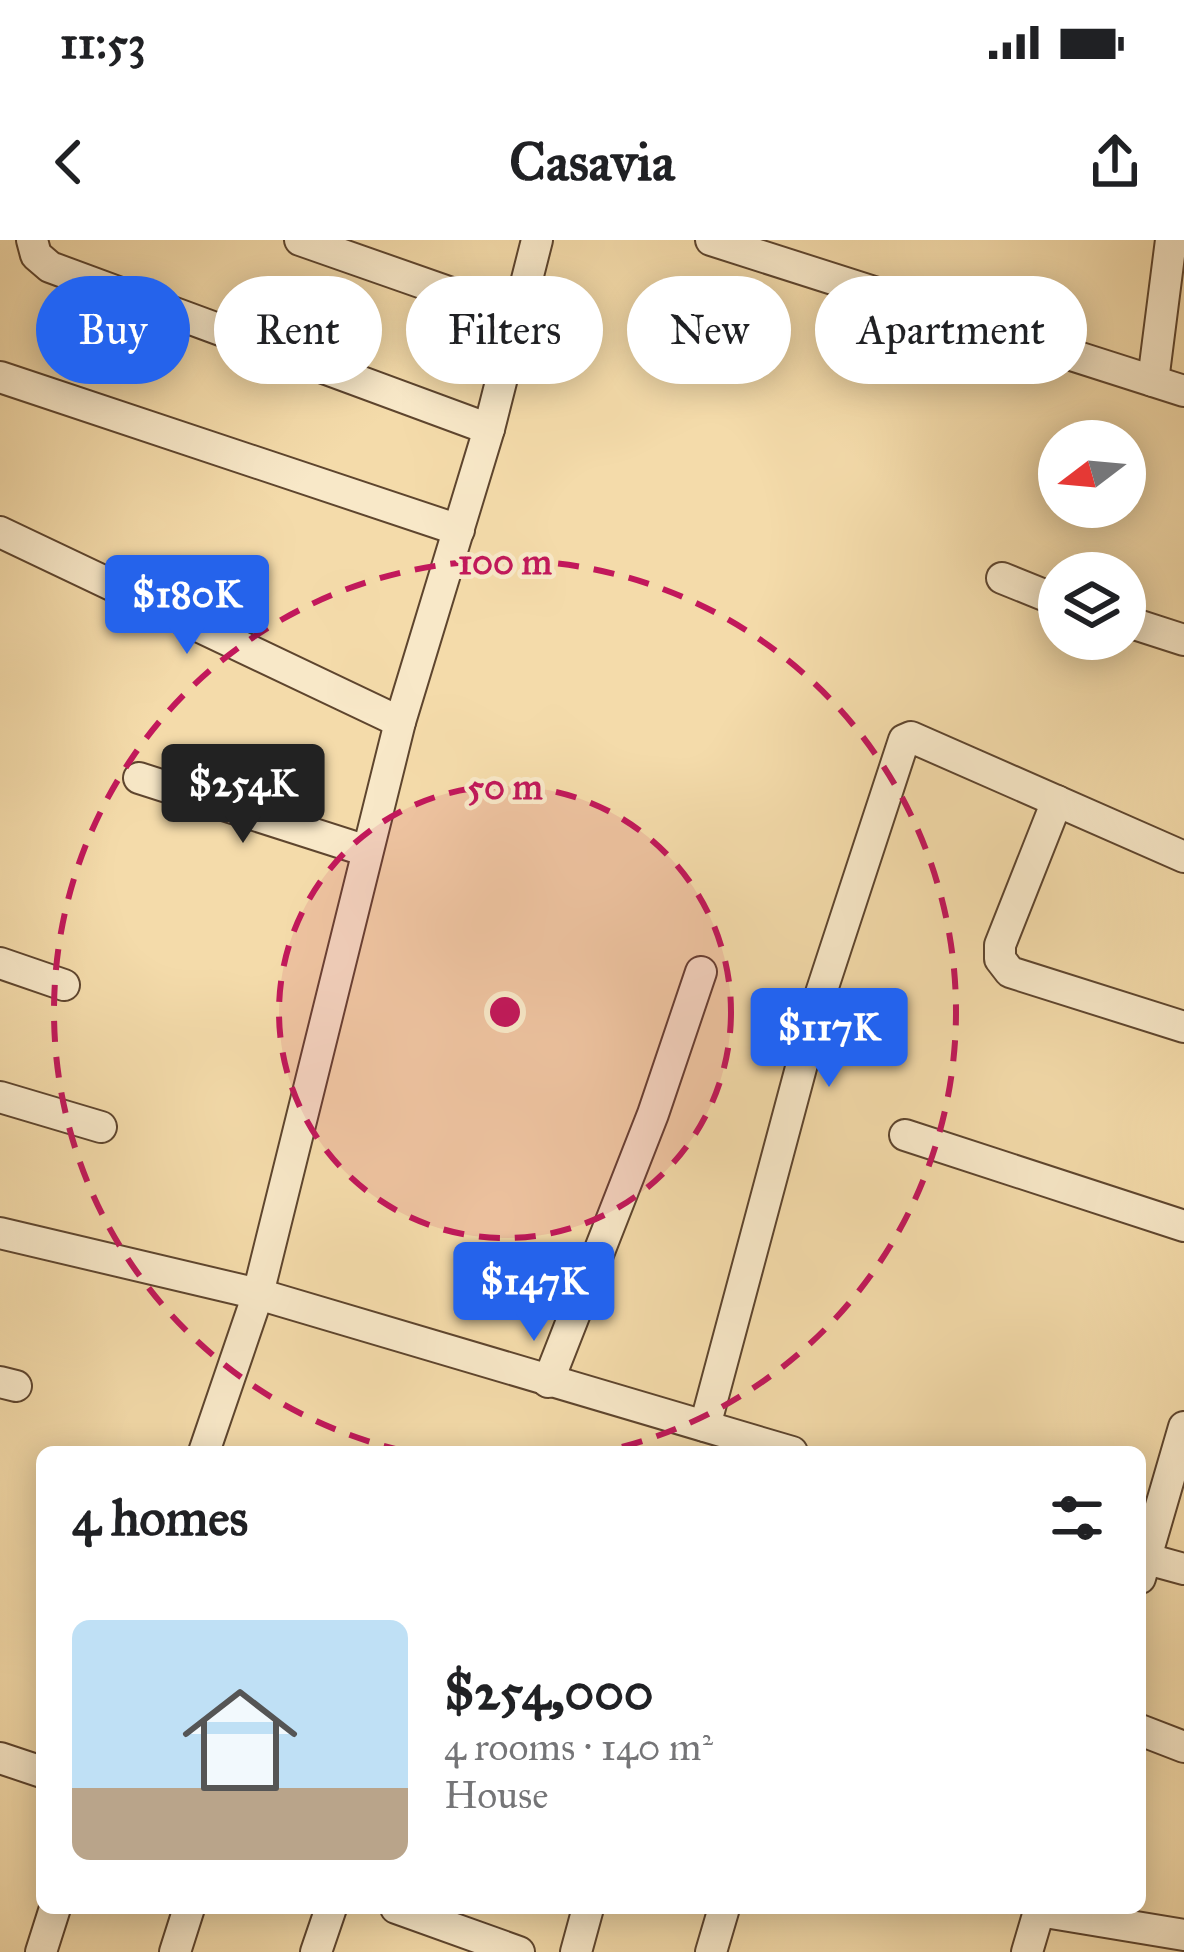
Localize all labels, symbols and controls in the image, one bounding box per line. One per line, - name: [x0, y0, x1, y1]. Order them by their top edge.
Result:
- text: 11:53: [60, 15, 146, 70]
- icon: back: [36, 129, 102, 195]
- text: Casavia: [509, 129, 675, 195]
- icon: share: [1082, 129, 1148, 195]
- chip: Buy: [36, 276, 190, 384]
- chip: Rent: [214, 276, 382, 384]
- chip: Filters: [406, 276, 603, 384]
- chip: New: [627, 276, 791, 384]
- chip: Apartment: [815, 276, 1087, 384]
- north arrow: [1038, 420, 1146, 528]
- map controls: [1038, 420, 1146, 660]
- text: 100 m: [458, 540, 553, 584]
- button: layers: [1038, 552, 1146, 660]
- pin: $180K: [103, 555, 271, 657]
- text: $180K: [132, 570, 242, 618]
- pin: $254K: [159, 744, 327, 846]
- text: $254K: [189, 759, 297, 807]
- text: 50 m: [467, 765, 544, 809]
- pin: $117K: [745, 988, 913, 1090]
- centre of rings: [484, 991, 526, 1033]
- text: $117K: [778, 1003, 880, 1051]
- pin: $147K: [450, 1242, 618, 1344]
- text: $147K: [480, 1257, 588, 1305]
- icon: filters: [1044, 1485, 1110, 1551]
- text: 4 homes: [72, 1487, 248, 1549]
- text: $254,000: [444, 1661, 654, 1723]
- icon: home: [168, 1668, 312, 1812]
- text: 4 rooms · 140 m²: [444, 1723, 713, 1771]
- text: House: [444, 1771, 548, 1819]

